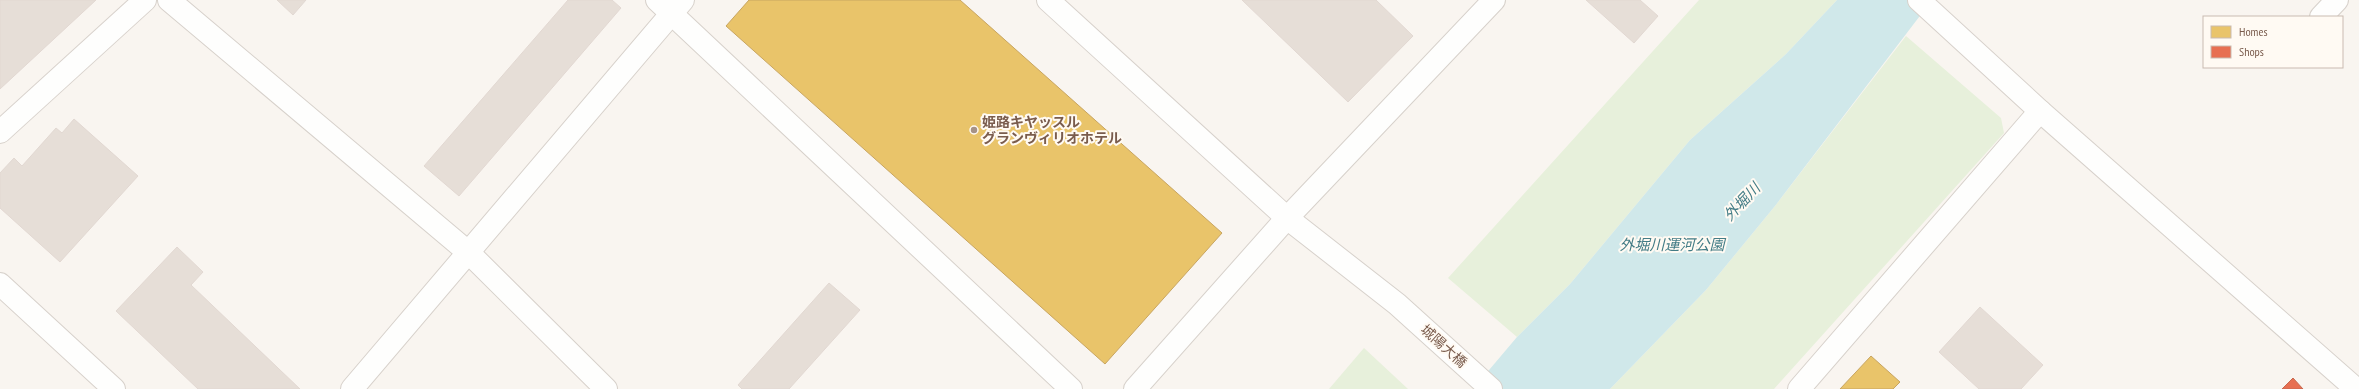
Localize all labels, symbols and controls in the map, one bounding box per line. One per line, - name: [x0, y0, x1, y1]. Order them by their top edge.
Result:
- legend: [2203, 16, 2343, 68]
- text: Homes: [2239, 24, 2267, 39]
- text: Shops: [2239, 44, 2264, 59]
- place label: 姫路キヤッスル グランヴィリオホテル: [982, 113, 1122, 147]
- marker: 姫路キヤッスル グランヴィリオホテル: [969, 125, 979, 135]
- water label: 外堀川: [1719, 177, 1765, 225]
- water label: 外堀川運河公園: [1619, 235, 1726, 254]
- street label: 城陽大橋: [1417, 321, 1471, 371]

